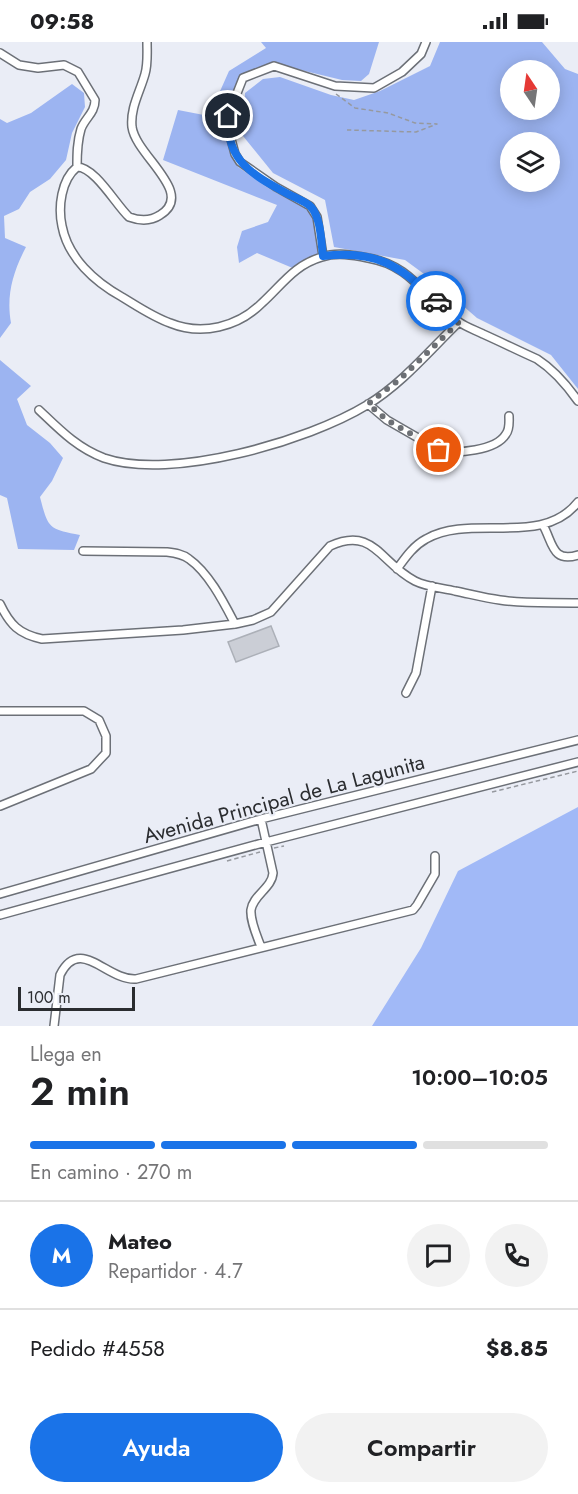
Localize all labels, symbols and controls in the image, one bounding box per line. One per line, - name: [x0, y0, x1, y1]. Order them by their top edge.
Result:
- text: 09:58: [30, 5, 94, 37]
- north arrow: [500, 60, 560, 120]
- map controls: [500, 60, 560, 192]
- pin: [202, 90, 253, 141]
- icon: home: [211, 99, 244, 132]
- button: layers: [500, 132, 560, 192]
- courier: [406, 271, 466, 331]
- icon: car: [420, 285, 453, 318]
- pin: [413, 424, 464, 475]
- icon: bag: [422, 433, 455, 466]
- street label: Avenida Principal de La Lagunita: [140, 747, 428, 851]
- scale bar: [18, 984, 135, 1012]
- text: 100 m: [27, 986, 71, 1009]
- text: Llega en: [30, 1040, 102, 1069]
- text: 10:00–10:05: [411, 1061, 548, 1093]
- text: 2 min: [30, 1063, 130, 1120]
- text: En camino · 270 m: [30, 1158, 192, 1187]
- button: chat: [407, 1224, 470, 1287]
- button: phone: [485, 1224, 548, 1287]
- text: Mateo: [108, 1225, 172, 1257]
- text: M: [52, 1239, 71, 1271]
- text: Repartidor · 4.7: [108, 1257, 243, 1286]
- text: Pedido #4558: [30, 1332, 165, 1364]
- text: $8.85: [486, 1332, 548, 1364]
- button: Ayuda: [30, 1413, 283, 1482]
- button: Compartir: [295, 1413, 548, 1482]

